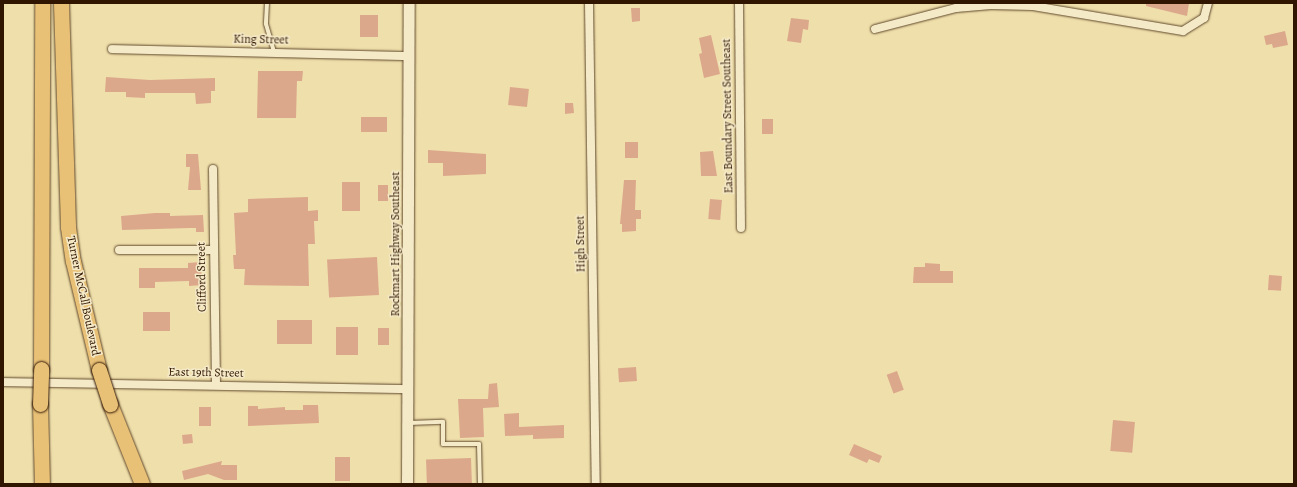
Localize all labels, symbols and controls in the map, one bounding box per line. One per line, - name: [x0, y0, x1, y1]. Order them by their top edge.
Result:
- street label: King Street: [233, 32, 289, 48]
- street label: East Boundary Street Southeast: [719, 38, 737, 194]
- street label: Rockmart Highway Southeast: [389, 171, 403, 317]
- street label: High Street: [573, 216, 589, 272]
- street label: Turner McCall Boulevard: [63, 235, 103, 357]
- street label: Clifford Street: [194, 242, 210, 312]
- street label: East 19th Street: [168, 365, 244, 381]

